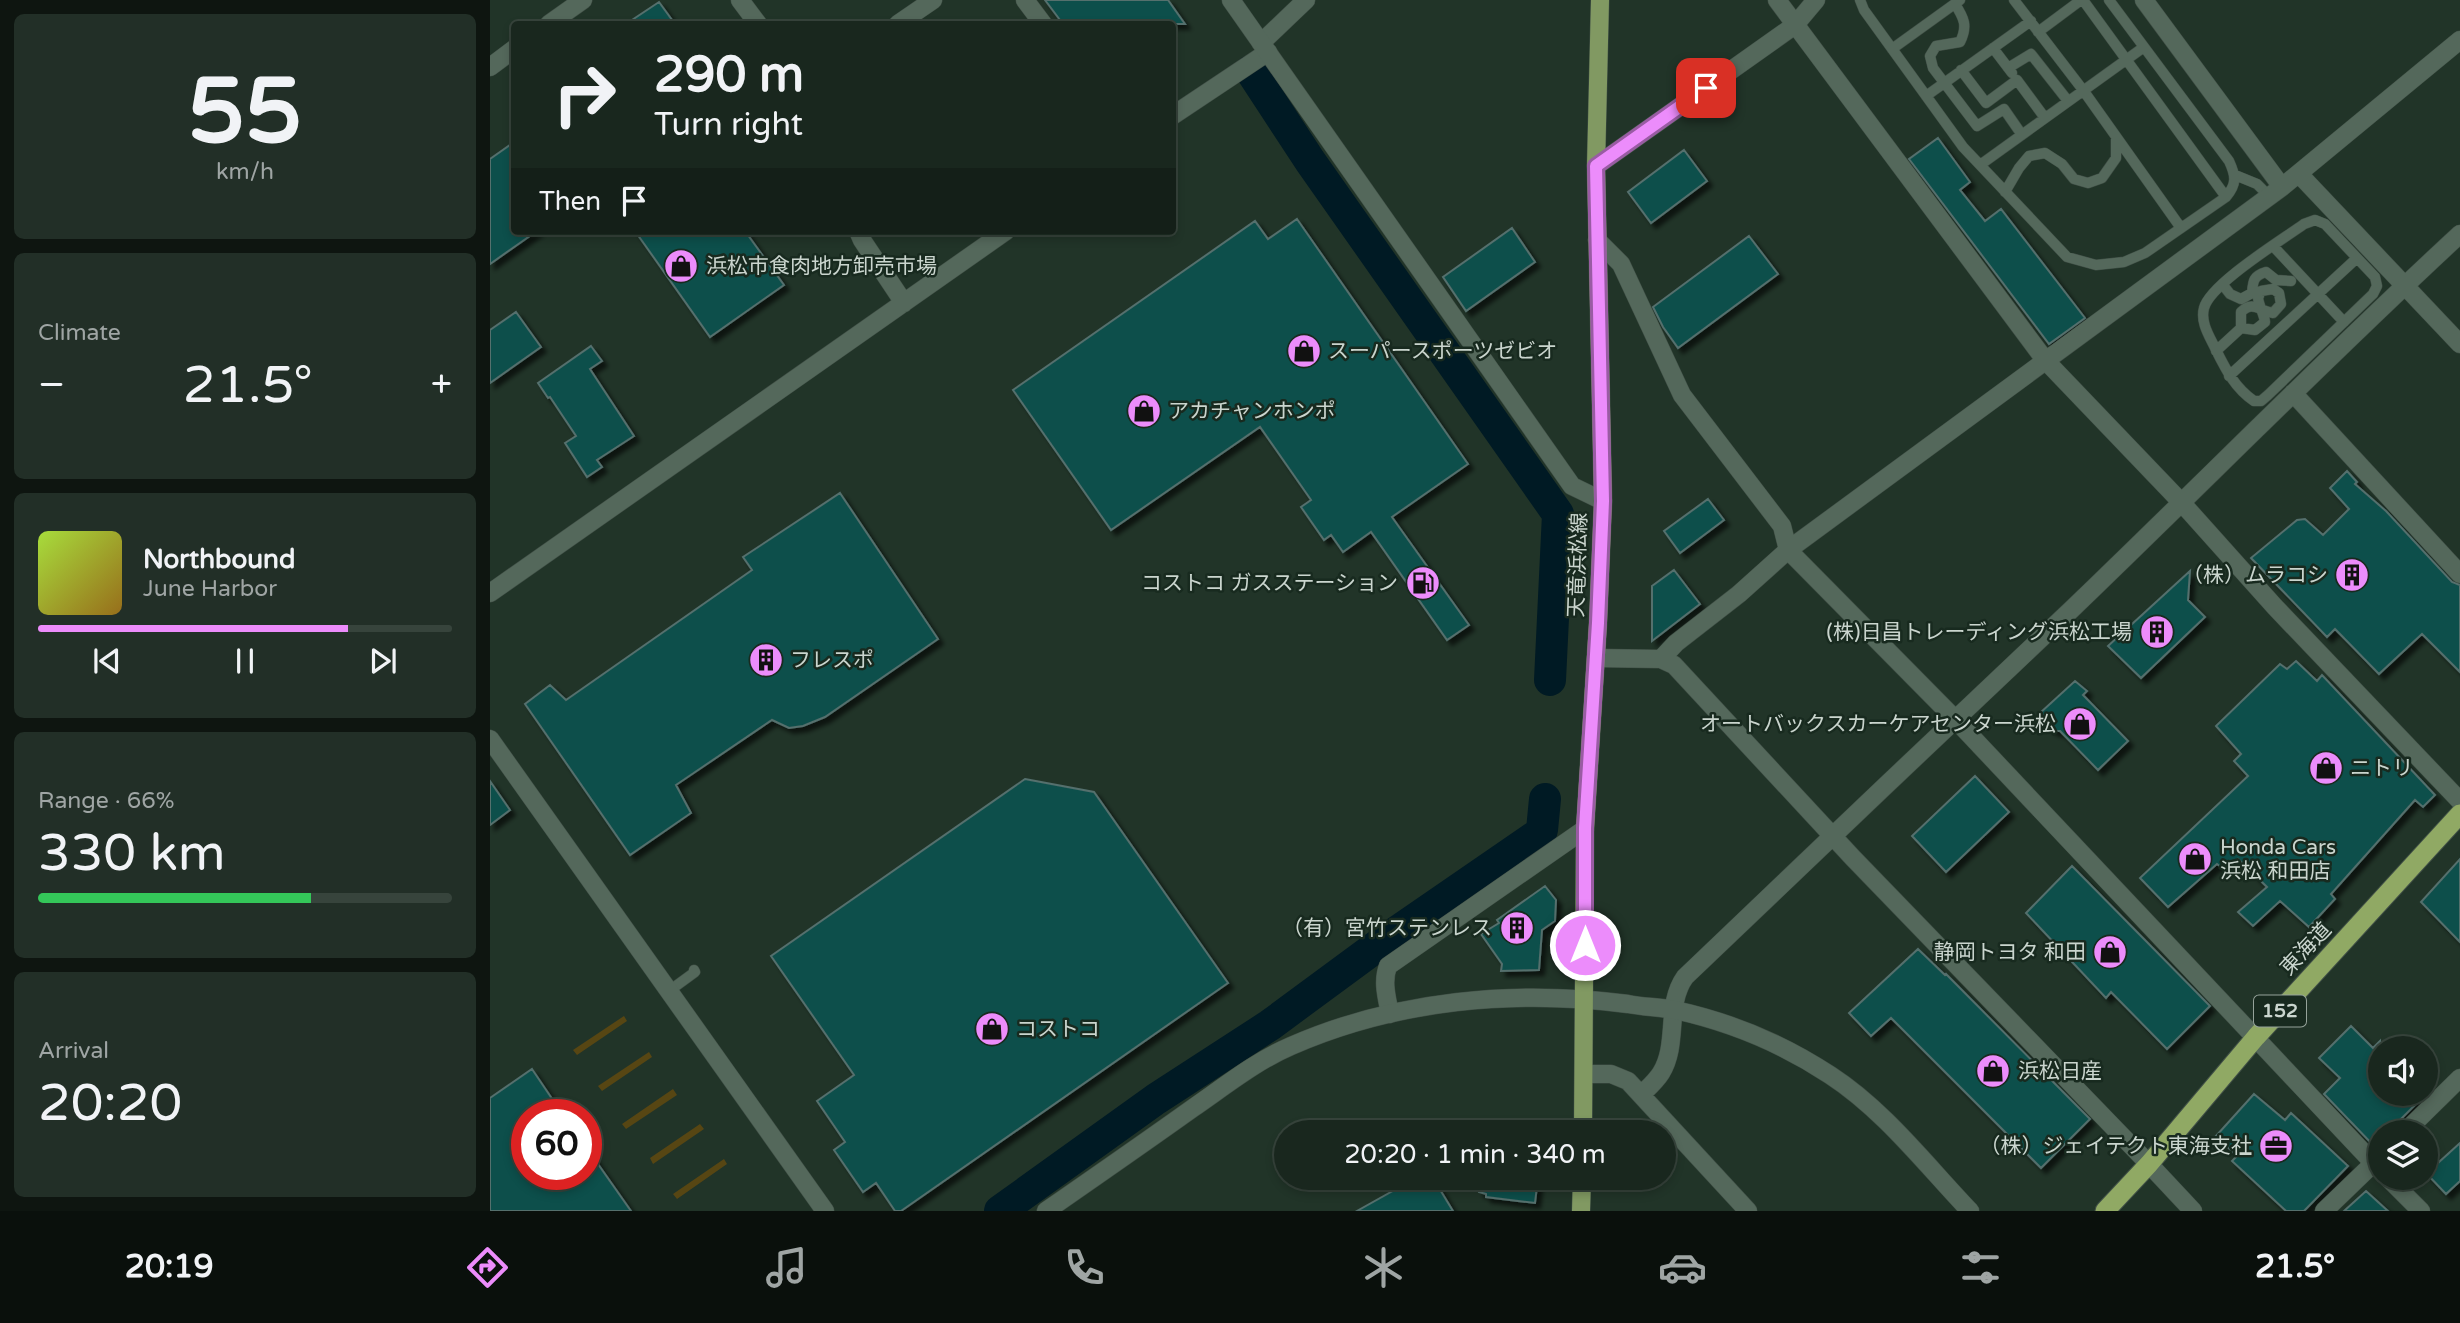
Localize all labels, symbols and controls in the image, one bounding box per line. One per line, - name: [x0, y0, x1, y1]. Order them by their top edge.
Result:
- text: 290 m: [654, 46, 804, 105]
- icon: right: [539, 49, 630, 140]
- text: 55: [188, 57, 302, 167]
- pin: [1676, 58, 1736, 118]
- icon: arrive: [1687, 69, 1725, 107]
- text: Turn right: [654, 106, 803, 144]
- text: km/h: [216, 158, 274, 186]
- icon: arrive: [615, 182, 653, 220]
- text: Then: [539, 186, 601, 217]
- shop icon: 浜松市食肉地方卸売市場: [662, 247, 700, 285]
- place label: 浜松市食肉地方卸売市場: [706, 254, 937, 279]
- text: Climate: [38, 319, 121, 347]
- shop icon: スーパースポーツゼビオ: [1285, 332, 1323, 370]
- place label: スーパースポーツゼビオ: [1328, 339, 1557, 364]
- text: 21.5°: [183, 354, 313, 417]
- text: −: [38, 362, 65, 408]
- text: +: [431, 362, 452, 408]
- shop icon: アカチャンホンポ: [1125, 392, 1163, 430]
- place label: アカチャンホンポ: [1168, 399, 1336, 424]
- street label: 天竜浜松線: [1564, 512, 1592, 618]
- text: Northbound: [143, 544, 295, 575]
- building icon: （株）ムラコシ: [2333, 556, 2371, 594]
- place label: （株）ムラコシ: [2182, 563, 2328, 588]
- fuel station icon: コストコ ガスステーション: [1404, 564, 1442, 602]
- place label: コストコ ガスステーション: [1141, 571, 1398, 596]
- text: June Harbor: [143, 575, 277, 603]
- building icon: (株)日昌トレーディング浜松工場: [2138, 613, 2176, 651]
- place label: (株)日昌トレーディング浜松工場: [1826, 620, 2132, 645]
- building icon: フレスポ: [747, 641, 785, 679]
- icon: previous: [88, 642, 126, 680]
- icon: pause: [226, 642, 264, 680]
- icon: next: [364, 642, 402, 680]
- place label: フレスポ: [790, 648, 874, 673]
- shop icon: オートバックスカーケアセンター浜松: [2061, 705, 2099, 743]
- place label: オートバックスカーケアセンター浜松: [1700, 712, 2056, 737]
- shop icon: ニトリ: [2307, 749, 2345, 787]
- place label: ニトリ: [2350, 756, 2413, 781]
- text: Range · 66%: [38, 787, 174, 815]
- text: 330 km: [38, 822, 226, 885]
- place label: Honda Cars 浜松 和田店: [2220, 835, 2336, 884]
- shop icon: Honda Cars 浜松 和田店: [2176, 840, 2214, 878]
- position arrow: [1548, 908, 1622, 982]
- building icon: （有）宮竹ステンレス: [1498, 909, 1536, 947]
- place label: （有）宮竹ステンレス: [1282, 916, 1492, 941]
- street label: 東海道: [2275, 917, 2337, 981]
- shop icon: 静岡トヨタ 和田: [2091, 933, 2129, 971]
- place label: 静岡トヨタ 和田: [1934, 940, 2086, 965]
- road number: 152: [2254, 995, 2306, 1026]
- shop icon: コストコ: [973, 1010, 1011, 1048]
- place label: コストコ: [1016, 1017, 1100, 1042]
- map controls: [2368, 1036, 2438, 1190]
- button: sound: [2368, 1036, 2438, 1106]
- text: Arrival: [38, 1037, 109, 1065]
- shop icon: 浜松日産: [1974, 1052, 2012, 1090]
- place label: 浜松日産: [2018, 1059, 2102, 1084]
- text: 20:20: [38, 1072, 182, 1135]
- speed limit sign: 60: [511, 1099, 602, 1190]
- button: layers: [2368, 1120, 2438, 1190]
- office icon: （株）ジェイテクト東海支社: [2257, 1127, 2295, 1165]
- place label: （株）ジェイテクト東海支社: [1979, 1134, 2252, 1159]
- text: 20:20 · 1 min · 340 m: [1344, 1139, 1606, 1170]
- icon: directions: [463, 1243, 512, 1292]
- icon: music: [762, 1243, 811, 1292]
- icon: phone: [1060, 1243, 1109, 1292]
- icon: climate: [1359, 1243, 1408, 1292]
- icon: car: [1658, 1243, 1707, 1292]
- icon: filters: [1956, 1243, 2005, 1292]
- text: 20:19: [125, 1248, 214, 1286]
- text: 21.5°: [2255, 1248, 2335, 1286]

